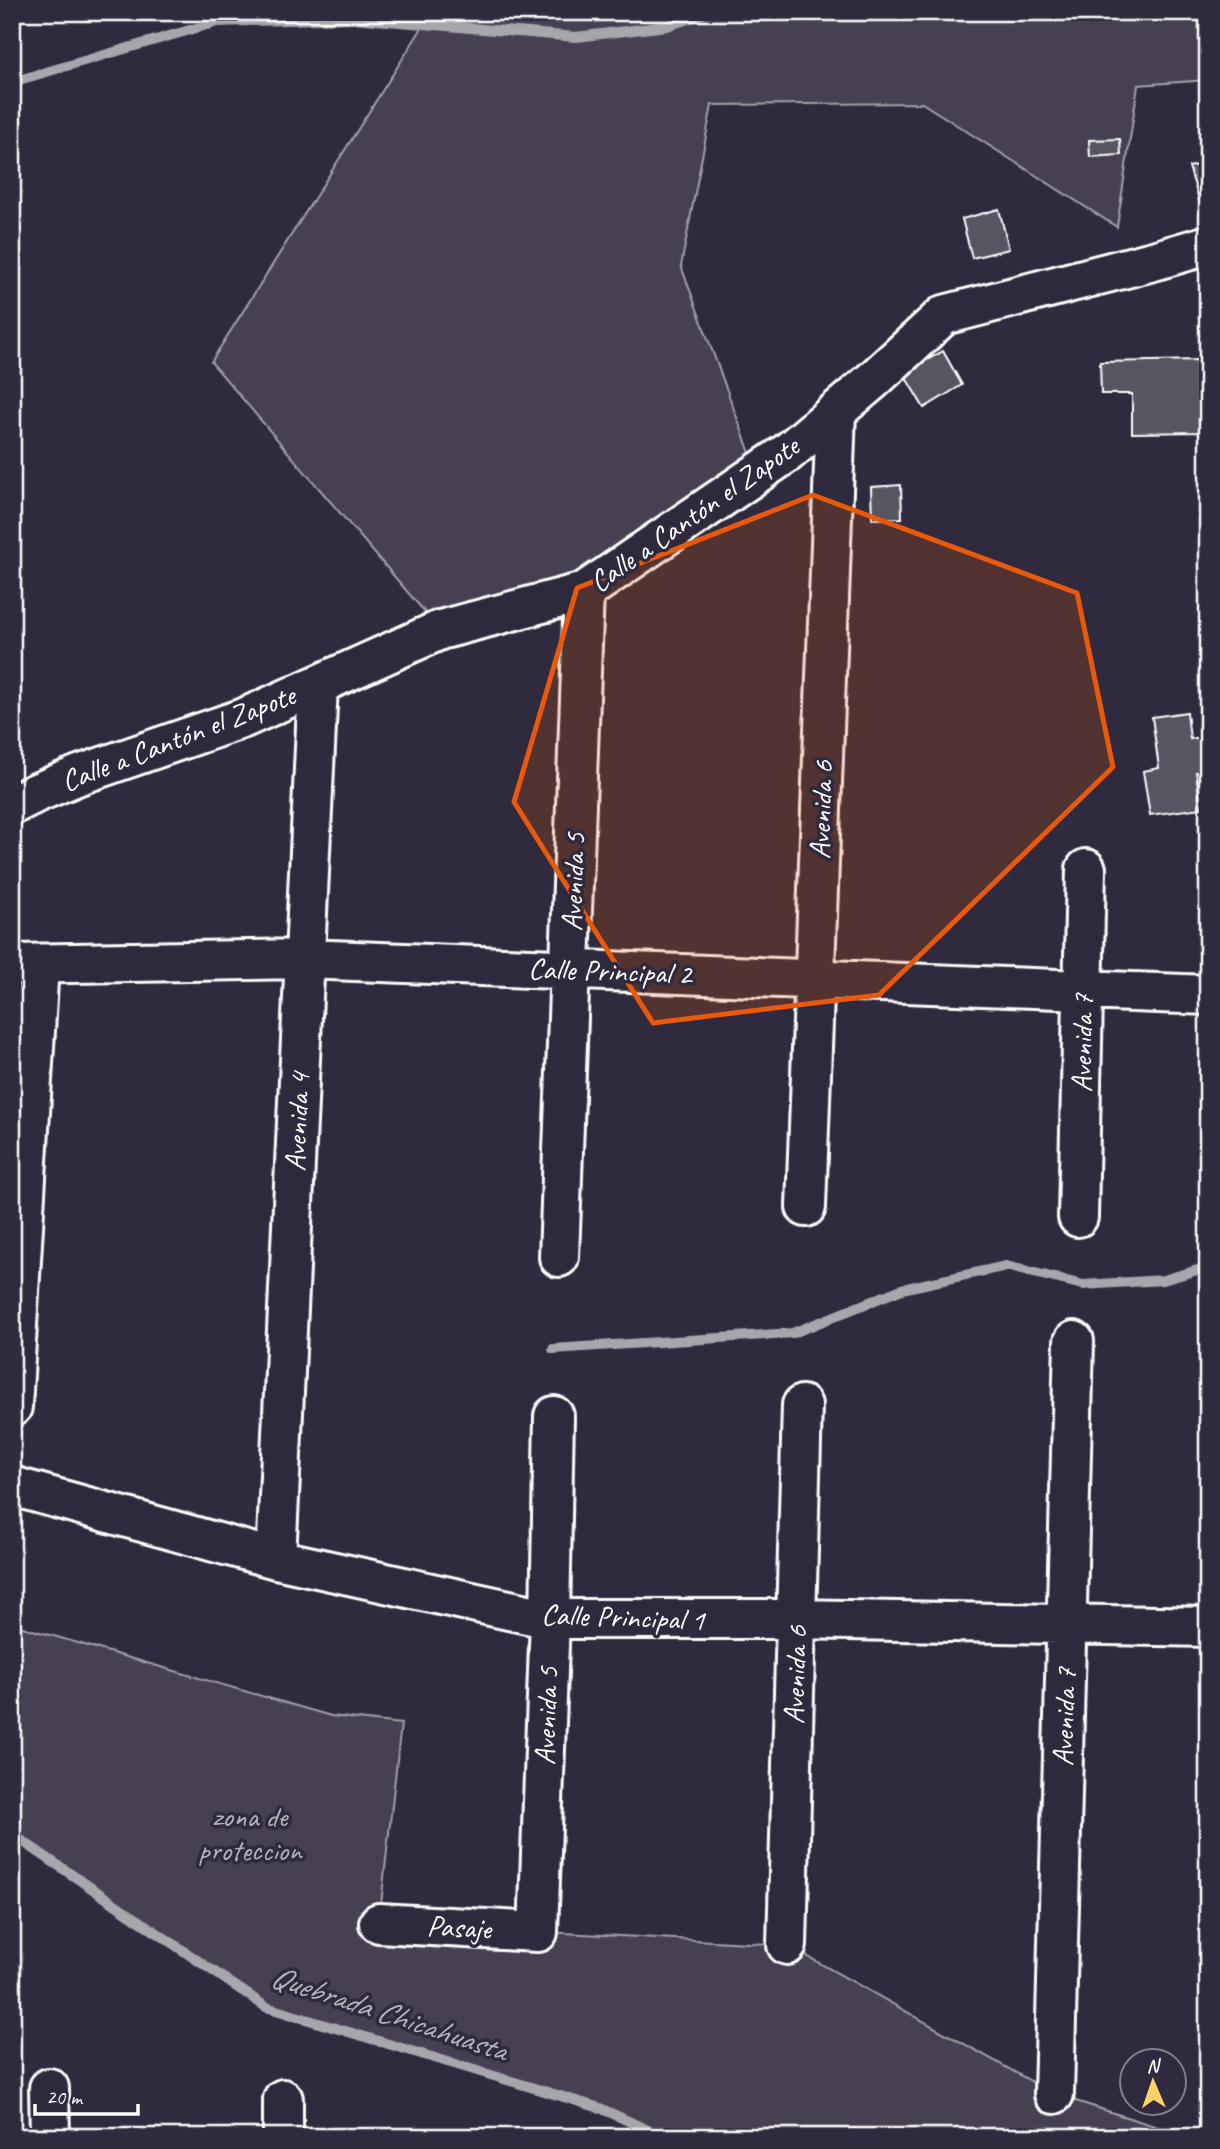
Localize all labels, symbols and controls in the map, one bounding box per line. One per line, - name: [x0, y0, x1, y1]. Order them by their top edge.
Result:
- street label: Calle a Cantón el Zapote: [582, 426, 808, 601]
- street label: Calle a Cantón el Zapote: [56, 675, 302, 800]
- street label: Avenida 6: [800, 759, 842, 860]
- street label: Avenida 5: [552, 831, 594, 932]
- street label: Calle Principal 2: [528, 949, 695, 993]
- street label: Avenida 7: [1062, 992, 1102, 1093]
- street label: Avenida 4: [275, 1069, 319, 1172]
- street label: Calle Principal 1: [541, 1595, 707, 1639]
- street label: Avenida 6: [774, 1624, 816, 1725]
- street label: Avenida 5: [525, 1665, 567, 1766]
- street label: Avenida 7: [1043, 1666, 1085, 1767]
- park label: zona de proteccion: [198, 1797, 303, 1869]
- street label: Pasaje: [426, 1906, 494, 1948]
- water label: Quebrada Chicahuasta: [266, 1956, 516, 2072]
- north arrow: [1118, 2048, 1188, 2118]
- text: N: [1146, 2054, 1162, 2078]
- scale bar: [35, 2072, 138, 2116]
- text: 20 m: [46, 2084, 84, 2110]

